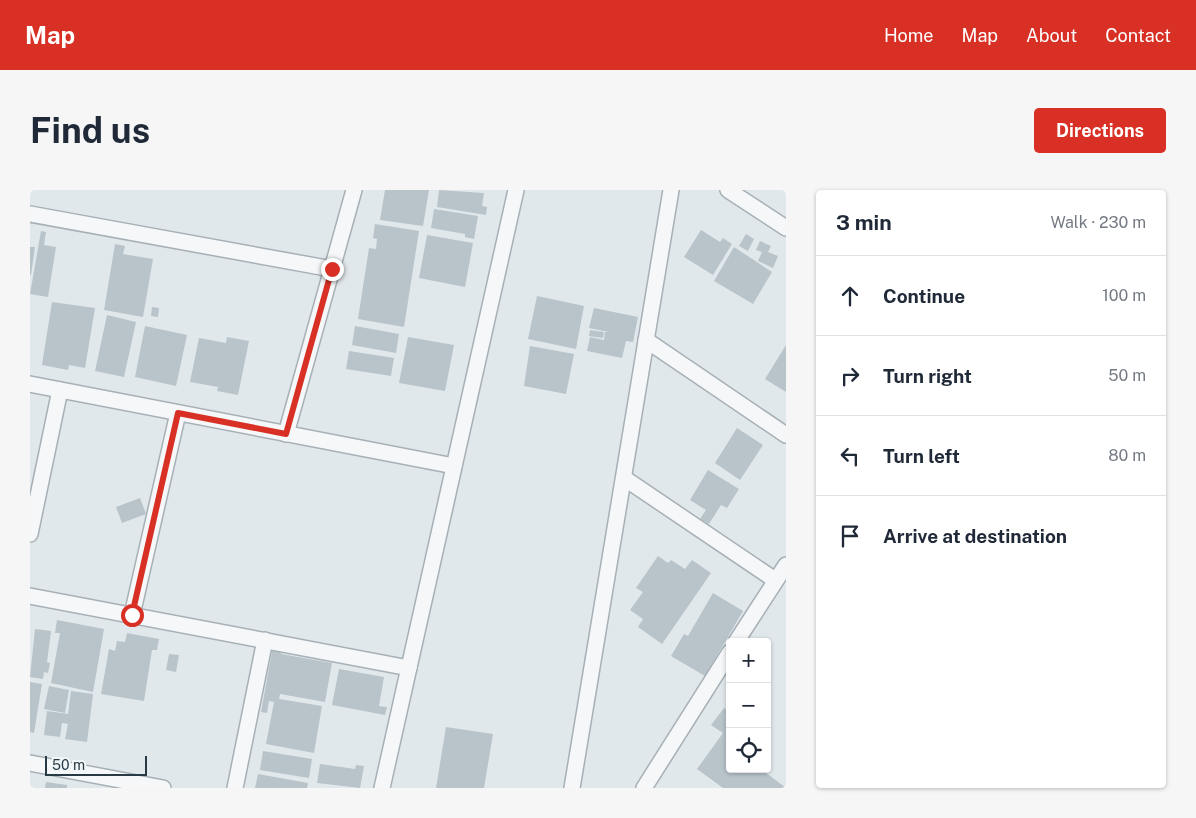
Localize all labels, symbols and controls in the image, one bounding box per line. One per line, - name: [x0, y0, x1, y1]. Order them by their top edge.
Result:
- text: Map: [25, 21, 75, 49]
- text: Home: [884, 25, 934, 46]
- text: Map: [962, 25, 998, 46]
- text: About: [1026, 25, 1077, 46]
- text: Contact: [1105, 25, 1171, 46]
- button: Directions: [1034, 108, 1166, 153]
- text: Find us: [30, 110, 150, 151]
- text: 3 min: [836, 210, 892, 235]
- text: Walk · 230 m: [1050, 213, 1146, 232]
- route end: [321, 258, 344, 281]
- icon: ahead: [836, 282, 864, 310]
- text: Continue: [883, 285, 965, 307]
- text: 100 m: [1102, 286, 1146, 305]
- icon: right: [836, 362, 864, 390]
- text: Turn right: [883, 365, 972, 387]
- text: 50 m: [1108, 366, 1146, 385]
- icon: left: [836, 442, 864, 470]
- text: Turn left: [883, 445, 960, 467]
- text: 80 m: [1108, 446, 1146, 465]
- icon: arrive: [836, 522, 864, 550]
- text: Arrive at destination: [883, 525, 1067, 547]
- route start: [121, 604, 144, 627]
- map controls: [726, 638, 771, 773]
- button: +: [726, 638, 771, 683]
- button: −: [726, 683, 771, 728]
- button: locate: [726, 728, 771, 773]
- scale bar: [45, 753, 148, 776]
- text: 50 m: [52, 757, 85, 773]

